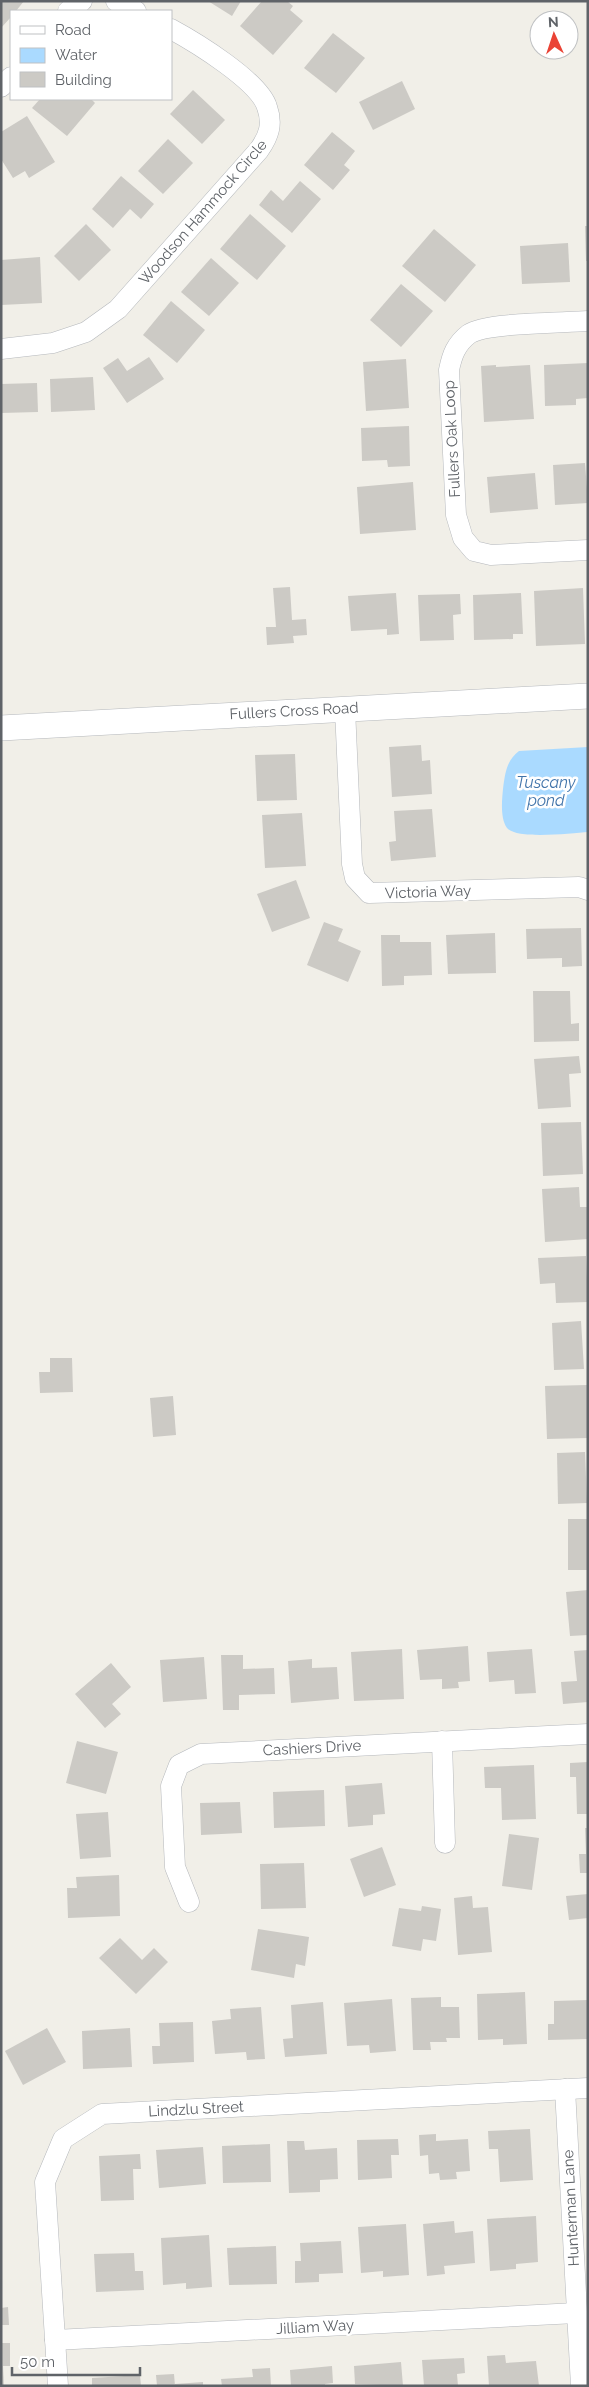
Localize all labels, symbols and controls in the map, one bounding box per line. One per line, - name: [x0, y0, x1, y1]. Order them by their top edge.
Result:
- legend: [10, 10, 172, 100]
- north arrow: [529, 10, 579, 60]
- text: N: [548, 14, 559, 30]
- text: Road: [55, 21, 91, 39]
- text: Water: [55, 46, 98, 64]
- text: Building: [55, 71, 112, 89]
- street label: Woodson Hammock Circle: [135, 136, 271, 288]
- street label: Fullers Oak Loop: [440, 380, 464, 498]
- street label: Fullers Cross Road: [229, 699, 359, 723]
- water label: Tuscany pond: [516, 773, 577, 810]
- street label: Victoria Way: [384, 881, 472, 903]
- street label: Cashiers Drive: [262, 1736, 362, 1760]
- street label: Lindzlu Street: [148, 2098, 244, 2120]
- street label: Hunterman Lane: [559, 2149, 583, 2267]
- street label: Jilliam Way: [276, 2316, 354, 2338]
- scale bar: [12, 2344, 140, 2376]
- text: 50 m: [20, 2353, 55, 2371]

